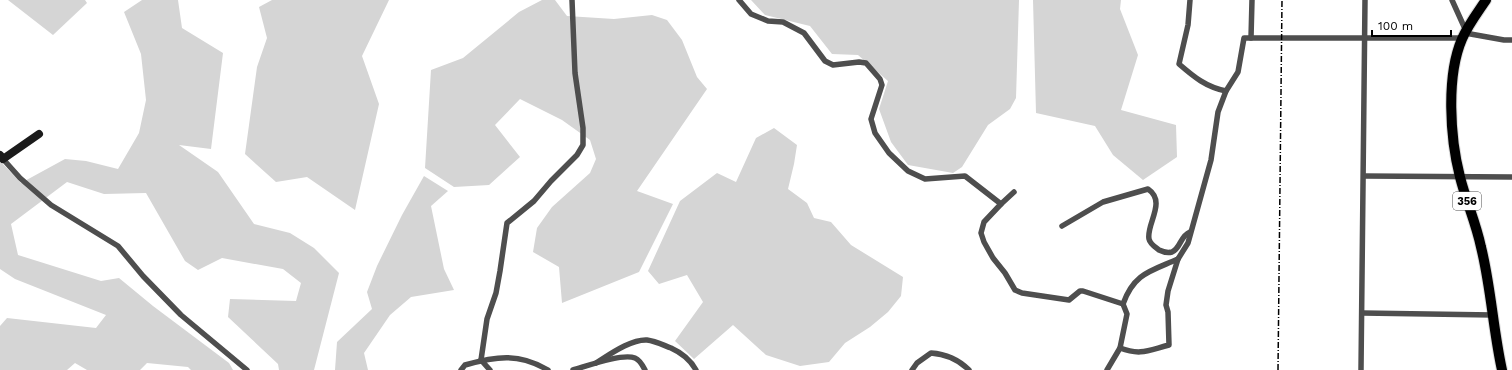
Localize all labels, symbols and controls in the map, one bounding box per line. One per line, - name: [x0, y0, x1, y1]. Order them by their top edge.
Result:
- scale bar: [1372, 12, 1451, 38]
- text: 100 m: [1378, 19, 1413, 33]
- road number: 356: [1453, 192, 1481, 210]

